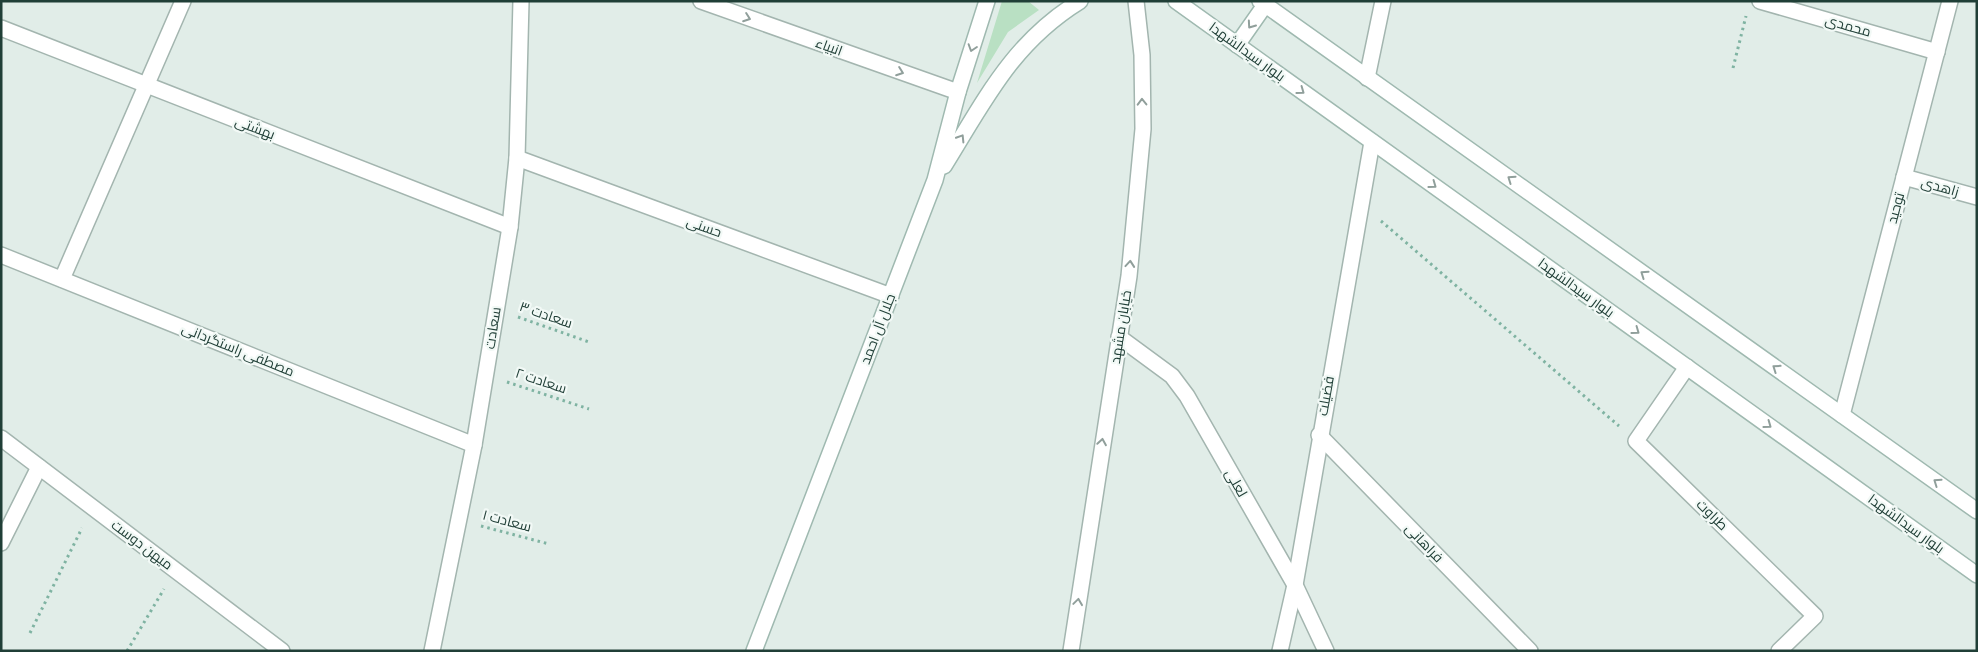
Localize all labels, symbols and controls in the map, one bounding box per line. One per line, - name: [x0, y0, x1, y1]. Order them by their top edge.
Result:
- street label: محمدی: [1823, 11, 1873, 41]
- one-way arrow: [742, 12, 751, 22]
- street label: بلوار سیدالشهدا: [1206, 19, 1288, 85]
- one-way arrow: [1248, 19, 1257, 29]
- street label: انبیاء: [813, 34, 845, 60]
- one-way arrow: [968, 43, 978, 51]
- one-way arrow: [895, 66, 904, 76]
- one-way arrow: [1295, 85, 1305, 94]
- one-way arrow: [1137, 98, 1147, 106]
- street label: بهشتی: [233, 113, 277, 143]
- one-way arrow: [954, 135, 964, 144]
- street label: زاهدی: [1919, 174, 1961, 200]
- one-way arrow: [1507, 176, 1517, 185]
- one-way arrow: [1427, 179, 1437, 188]
- street label: توحید: [1884, 190, 1908, 225]
- street label: حسنی: [684, 213, 724, 241]
- street label: بلوار سیدالشهدا: [1535, 255, 1617, 321]
- one-way arrow: [1124, 260, 1135, 268]
- one-way arrow: [1640, 271, 1650, 280]
- street label: خیابان مشهد: [1107, 289, 1135, 365]
- street label: جلال آل احمد: [857, 291, 899, 367]
- street label: سعادت ۳: [517, 298, 575, 332]
- street label: سعادت: [481, 306, 505, 350]
- street label: مصطفی راستگردانی: [179, 320, 297, 380]
- one-way arrow: [1630, 325, 1640, 334]
- street label: سعادت ۲: [513, 365, 569, 397]
- one-way arrow: [1772, 365, 1782, 374]
- street label: فضیلت: [1314, 375, 1338, 417]
- one-way arrow: [1762, 420, 1771, 428]
- one-way arrow: [1097, 438, 1107, 446]
- street label: لعلی: [1221, 466, 1251, 500]
- one-way arrow: [1933, 479, 1943, 488]
- street label: بلوار سیدالشهدا: [1865, 491, 1947, 557]
- street label: طراوت: [1693, 496, 1731, 534]
- street label: سعادت ۱: [481, 506, 533, 536]
- street label: میهن دوست: [108, 516, 176, 574]
- street label: فراهانی: [1401, 520, 1447, 566]
- one-way arrow: [1072, 598, 1082, 607]

